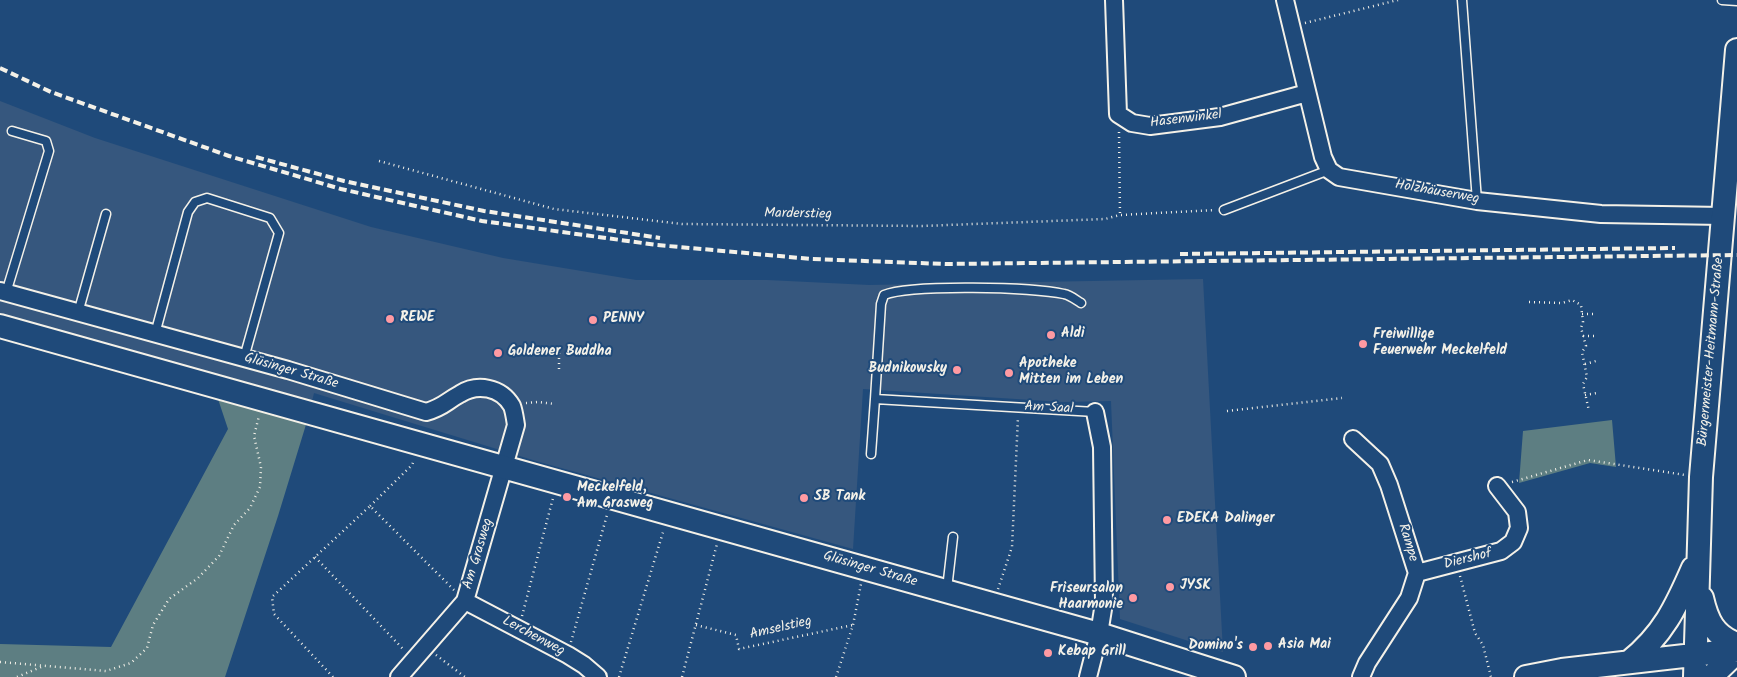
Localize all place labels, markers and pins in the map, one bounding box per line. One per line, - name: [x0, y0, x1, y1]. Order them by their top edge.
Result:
- place label: REWE: [400, 311, 435, 327]
- place label: PENNY: [603, 312, 644, 328]
- marker: REWE: [384, 313, 396, 325]
- marker: PENNY: [587, 314, 599, 326]
- place label: Aldi: [1061, 327, 1085, 343]
- place label: Freiwillige Feuerwehr Meckelfeld: [1373, 328, 1507, 361]
- marker: Aldi: [1045, 329, 1057, 341]
- marker: Freiwillige Feuerwehr Meckelfeld: [1357, 338, 1369, 350]
- place label: Goldener Buddha: [508, 345, 612, 361]
- marker: Goldener Buddha: [492, 347, 504, 359]
- place label: Apotheke Mitten im Leben: [1019, 357, 1123, 390]
- place label: Budnikowsky: [869, 362, 947, 378]
- marker: Budnikowsky: [951, 364, 963, 376]
- marker: Apotheke Mitten im Leben: [1003, 367, 1015, 379]
- place label: Meckelfeld, Am Grasweg: [577, 481, 653, 514]
- place label: SB Tank: [814, 490, 865, 506]
- marker: Meckelfeld, Am Grasweg: [561, 491, 573, 503]
- marker: SB Tank: [798, 492, 810, 504]
- place label: EDEKA Dalinger: [1177, 512, 1275, 528]
- marker: EDEKA Dalinger: [1161, 514, 1173, 526]
- place label: JYSK: [1180, 579, 1211, 595]
- marker: JYSK: [1164, 581, 1176, 593]
- place label: Friseursalon Haarmonie: [1050, 582, 1123, 614]
- marker: Friseursalon Haarmonie: [1127, 592, 1139, 604]
- place label: Asia Mai: [1278, 638, 1331, 654]
- place label: Domino's: [1188, 639, 1243, 655]
- marker: Asia Mai: [1262, 640, 1274, 652]
- marker: Domino's: [1247, 641, 1259, 653]
- place label: Kebap Grill: [1058, 645, 1126, 661]
- marker: Kebap Grill: [1042, 647, 1054, 659]

